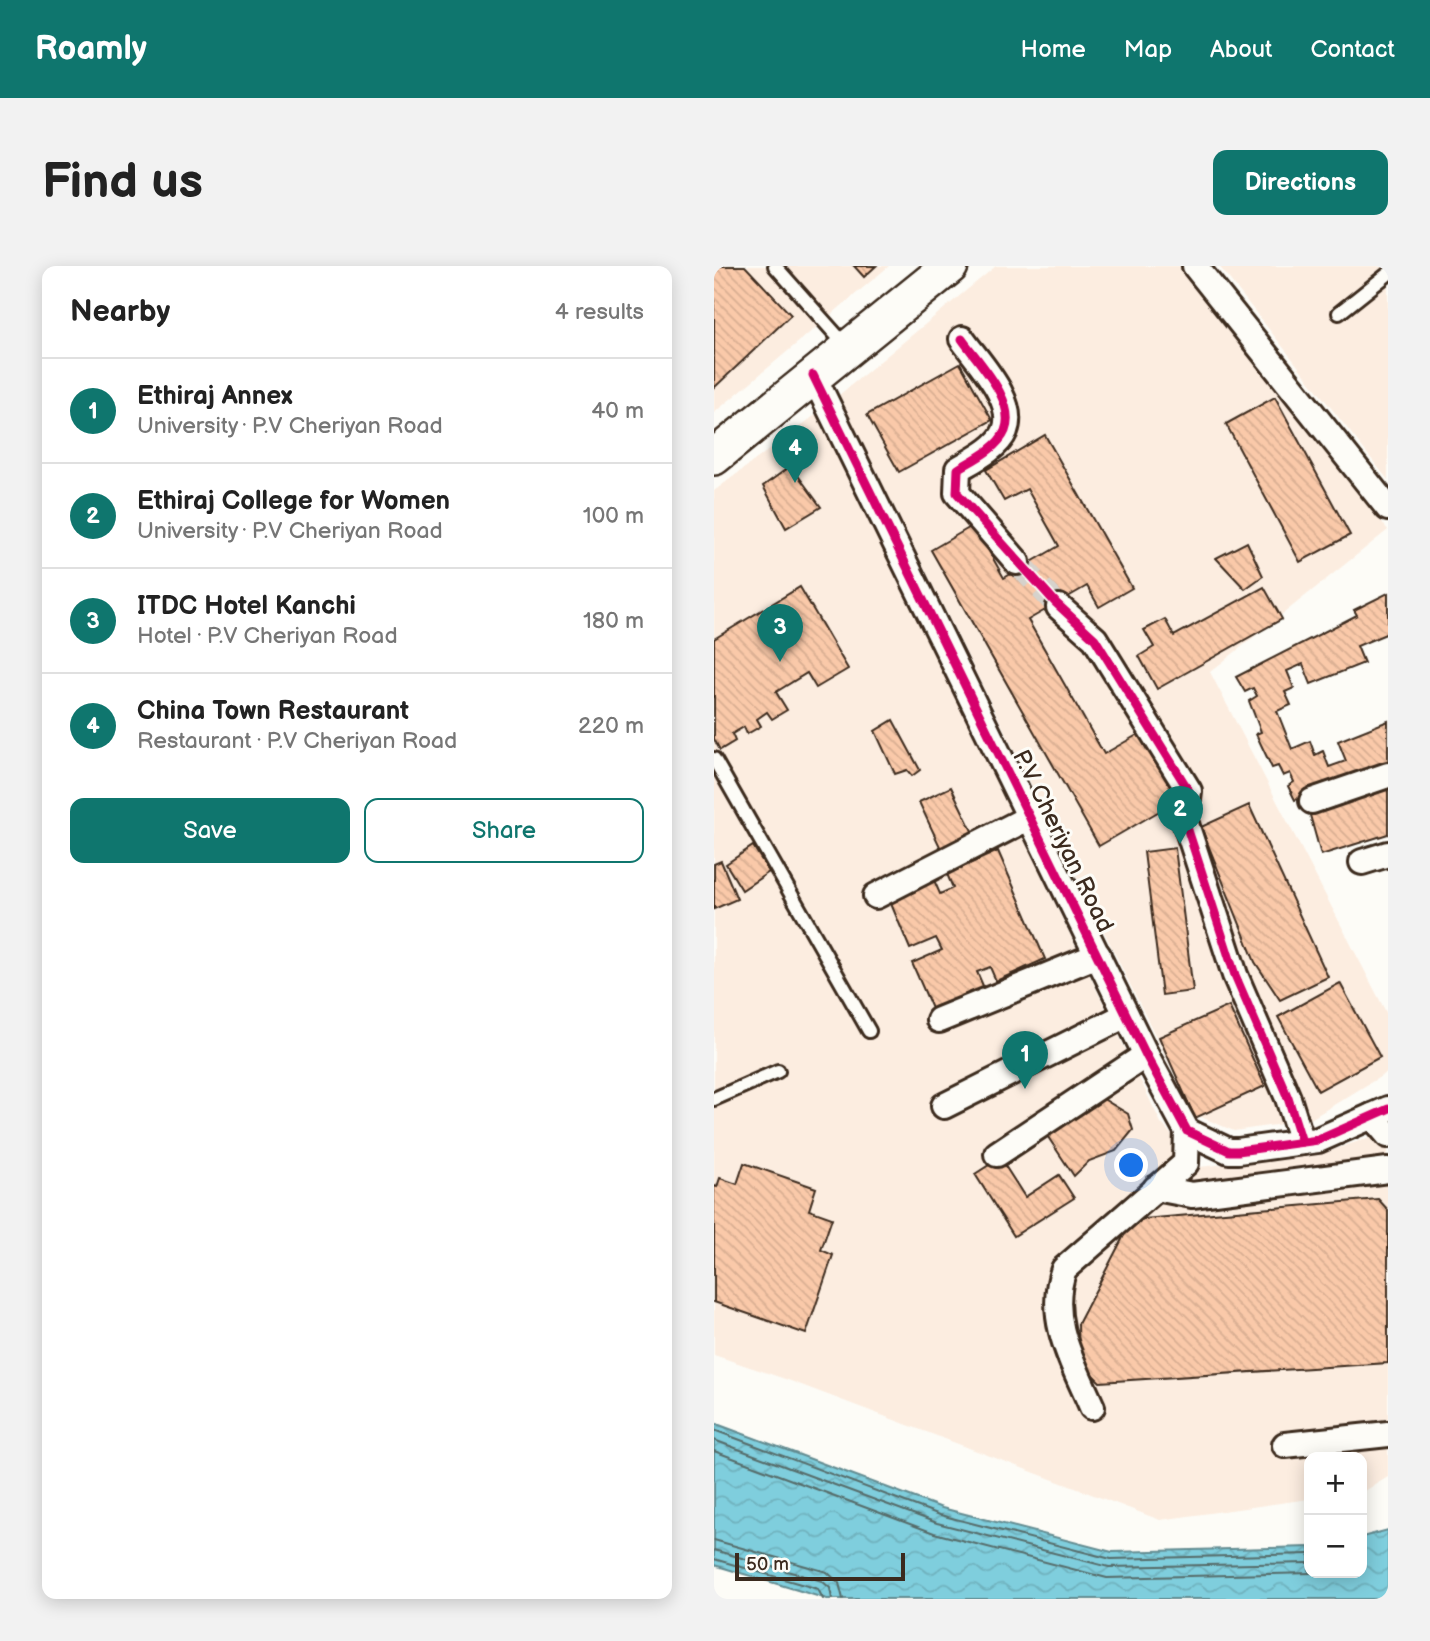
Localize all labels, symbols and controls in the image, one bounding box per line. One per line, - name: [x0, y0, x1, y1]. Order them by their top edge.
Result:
- text: Roamly: [35, 29, 147, 69]
- text: Home: [1021, 35, 1086, 64]
- text: Map: [1124, 35, 1172, 64]
- text: About: [1210, 35, 1272, 64]
- text: Contact: [1310, 35, 1395, 64]
- button: Directions: [1213, 150, 1388, 215]
- text: Find us: [42, 153, 203, 212]
- text: Nearby: [70, 294, 170, 330]
- text: 4 results: [555, 298, 644, 326]
- text: Ethiraj Annex: [137, 381, 292, 412]
- text: 1: [88, 397, 98, 425]
- text: 40 m: [591, 397, 644, 425]
- text: University · P.V Cheriyan Road: [137, 412, 443, 440]
- pin: 4: [772, 425, 818, 483]
- text: Ethiraj College for Women: [137, 486, 450, 517]
- text: 2: [86, 502, 100, 530]
- text: 100 m: [583, 502, 644, 530]
- text: University · P.V Cheriyan Road: [137, 517, 443, 545]
- text: ITDC Hotel Kanchi: [137, 591, 356, 622]
- pin: 3: [757, 604, 803, 662]
- text: 3: [86, 607, 100, 635]
- text: 180 m: [583, 607, 644, 635]
- text: Hotel · P.V Cheriyan Road: [137, 622, 398, 650]
- text: China Town Restaurant: [137, 696, 409, 727]
- text: 4: [86, 712, 100, 740]
- text: 220 m: [578, 712, 644, 740]
- text: Restaurant · P.V Cheriyan Road: [137, 727, 457, 755]
- street label: P.V Cheriyan Road: [1006, 745, 1120, 937]
- pin: 2: [1157, 786, 1203, 844]
- button: Save: [70, 798, 350, 863]
- button: Share: [364, 798, 644, 863]
- pin: 1: [1002, 1031, 1048, 1089]
- your location: [1114, 1148, 1148, 1182]
- map controls: [1304, 1452, 1367, 1578]
- button: +: [1304, 1452, 1367, 1515]
- button: −: [1304, 1515, 1367, 1578]
- scale bar: [735, 1550, 905, 1582]
- text: 50 m: [746, 1553, 789, 1576]

